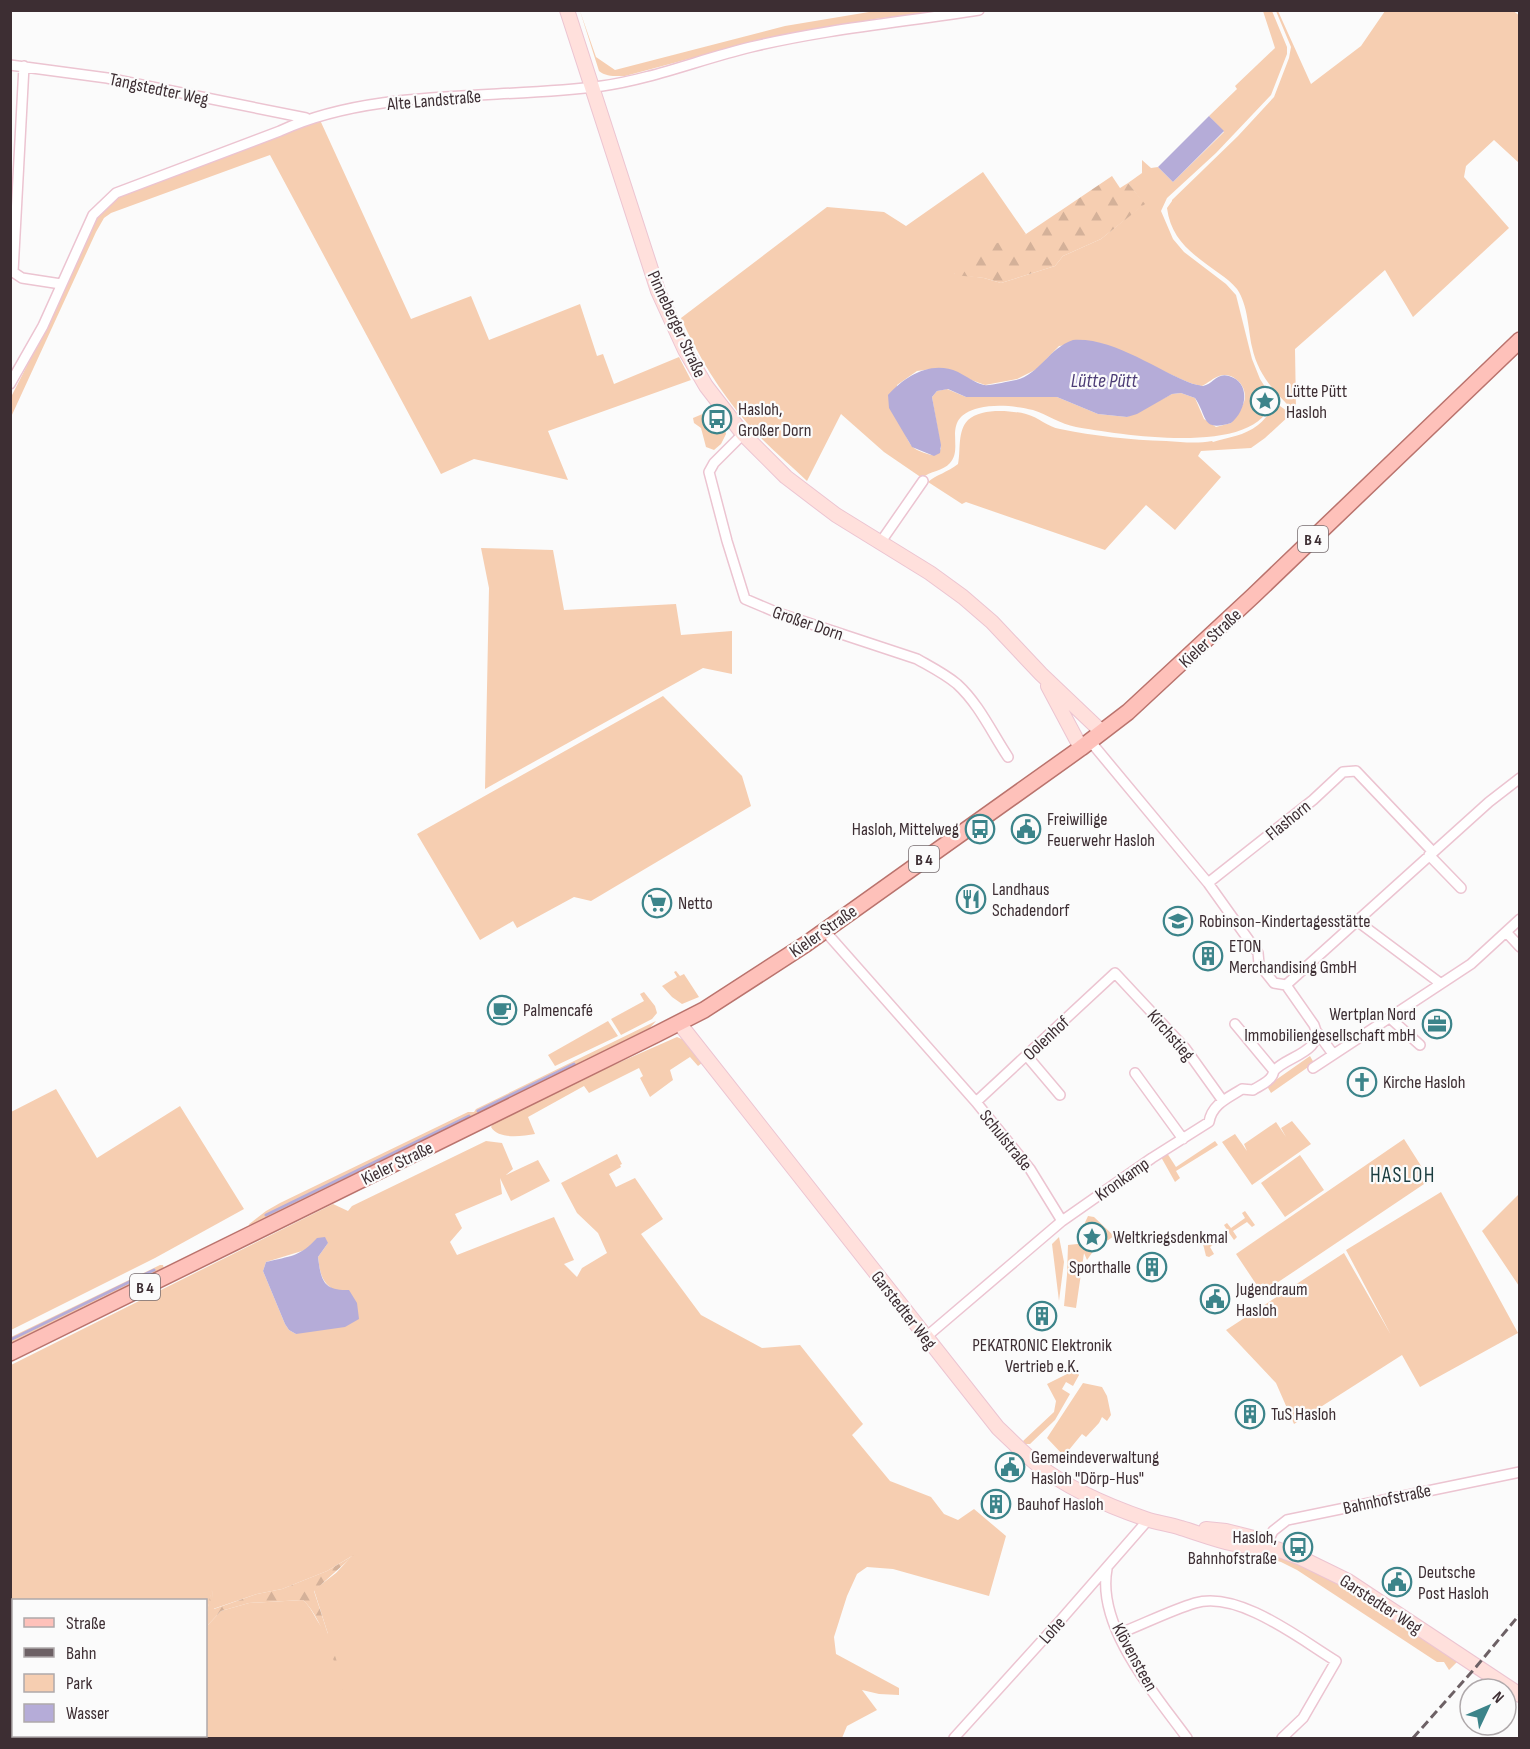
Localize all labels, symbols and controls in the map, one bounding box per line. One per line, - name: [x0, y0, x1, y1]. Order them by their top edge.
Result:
- street label: Tangstedter Weg: [107, 69, 210, 110]
- street label: Alte Landstraße: [385, 86, 482, 115]
- street label: Pinneberger Straße: [643, 268, 710, 381]
- water label: Lütte Pütt: [1071, 369, 1138, 393]
- place label: Lütte Pütt Hasloh: [1286, 381, 1348, 423]
- place icon: Lütte Pütt Hasloh: [1249, 385, 1281, 417]
- place label: Hasloh, Großer Dorn: [738, 399, 811, 441]
- bus stop icon: Hasloh, Großer Dorn: [701, 403, 733, 435]
- road number: B 4: [1298, 526, 1328, 552]
- street label: Großer Dorn: [770, 602, 846, 645]
- street label: Kieler Straße: [1175, 604, 1246, 672]
- street label: Flashorn: [1262, 796, 1315, 845]
- place label: Freiwillige Feuerwehr Hasloh: [1047, 809, 1155, 851]
- bus stop icon: Hasloh, Mittelweg: [964, 813, 996, 845]
- public building icon: Freiwillige Feuerwehr Hasloh: [1010, 813, 1042, 845]
- place label: Hasloh, Mittelweg: [852, 819, 959, 840]
- road number: B 4: [909, 846, 939, 872]
- place label: Landhaus Schadendorf: [992, 879, 1070, 921]
- restaurant icon: Landhaus Schadendorf: [955, 883, 987, 915]
- supermarket icon: Netto: [641, 887, 673, 919]
- place label: Netto: [678, 893, 713, 914]
- street label: Kieler Straße: [786, 901, 861, 962]
- school or university icon: Robinson-Kindertagesstätte: [1162, 905, 1194, 937]
- place label: Robinson-Kindertagesstätte: [1199, 911, 1371, 932]
- place label: ETON Merchandising GmbH: [1229, 936, 1357, 978]
- building icon: ETON Merchandising GmbH: [1192, 940, 1224, 972]
- cafe icon: Palmencafé: [486, 994, 518, 1026]
- place label: Palmencafé: [523, 1000, 593, 1021]
- place label: Wertplan Nord Immobiliengesellschaft mbH: [1244, 1004, 1416, 1046]
- street label: Kirchstieg: [1143, 1005, 1199, 1065]
- office icon: Wertplan Nord Immobiliengesellschaft mbH: [1421, 1008, 1453, 1040]
- street label: Oolenhof: [1019, 1011, 1074, 1065]
- church icon: Kirche Hasloh: [1346, 1066, 1378, 1098]
- place label: Kirche Hasloh: [1383, 1072, 1465, 1093]
- street label: Schulstraße: [975, 1106, 1036, 1175]
- street label: Kieler Straße: [358, 1137, 437, 1190]
- street label: Kronkamp: [1091, 1153, 1153, 1205]
- district label: HASLOH: [1370, 1163, 1436, 1188]
- place icon: Weltkriegsdenkmal: [1076, 1221, 1108, 1253]
- place label: Weltkriegsdenkmal: [1113, 1227, 1228, 1248]
- building icon: Sporthalle: [1136, 1251, 1168, 1283]
- place label: Sporthalle: [1069, 1257, 1131, 1278]
- street label: Garstedter Weg: [866, 1267, 941, 1354]
- road number: B 4: [130, 1274, 160, 1300]
- place label: Jugendraum Hasloh: [1235, 1279, 1308, 1321]
- public building icon: Jugendraum Hasloh: [1199, 1283, 1231, 1315]
- building icon: PEKATRONIC Elektronik Vertrieb e.K.: [1026, 1300, 1058, 1332]
- place label: PEKATRONIC Elektronik Vertrieb e.K.: [972, 1335, 1112, 1377]
- building icon: TuS Hasloh: [1234, 1398, 1266, 1430]
- place label: TuS Hasloh: [1271, 1404, 1336, 1425]
- place label: Gemeindeverwaltung Hasloh "Dörp-Hus": [1031, 1447, 1159, 1489]
- public building icon: Gemeindeverwaltung Hasloh "Dörp-Hus": [994, 1451, 1026, 1483]
- street label: Bahnhofstraße: [1341, 1480, 1433, 1519]
- building icon: Bauhof Hasloh: [980, 1488, 1012, 1520]
- place label: Bauhof Hasloh: [1017, 1494, 1104, 1515]
- place label: Hasloh, Bahnhofstraße: [1188, 1527, 1277, 1569]
- bus stop icon: Hasloh, Bahnhofstraße: [1282, 1531, 1314, 1563]
- place label: Deutsche Post Hasloh: [1418, 1562, 1489, 1604]
- public building icon: Deutsche Post Hasloh: [1381, 1566, 1413, 1598]
- street label: Garstedter Weg: [1336, 1570, 1426, 1639]
- legend: [12, 1599, 207, 1737]
- text: Straße: [66, 1613, 106, 1634]
- street label: Lohe: [1035, 1613, 1070, 1648]
- street label: Klövensteen: [1107, 1620, 1162, 1695]
- text: Bahn: [66, 1643, 96, 1664]
- text: Park: [66, 1673, 92, 1694]
- north arrow: [1458, 1677, 1518, 1737]
- text: N: [1488, 1688, 1508, 1707]
- text: Wasser: [66, 1703, 109, 1724]

